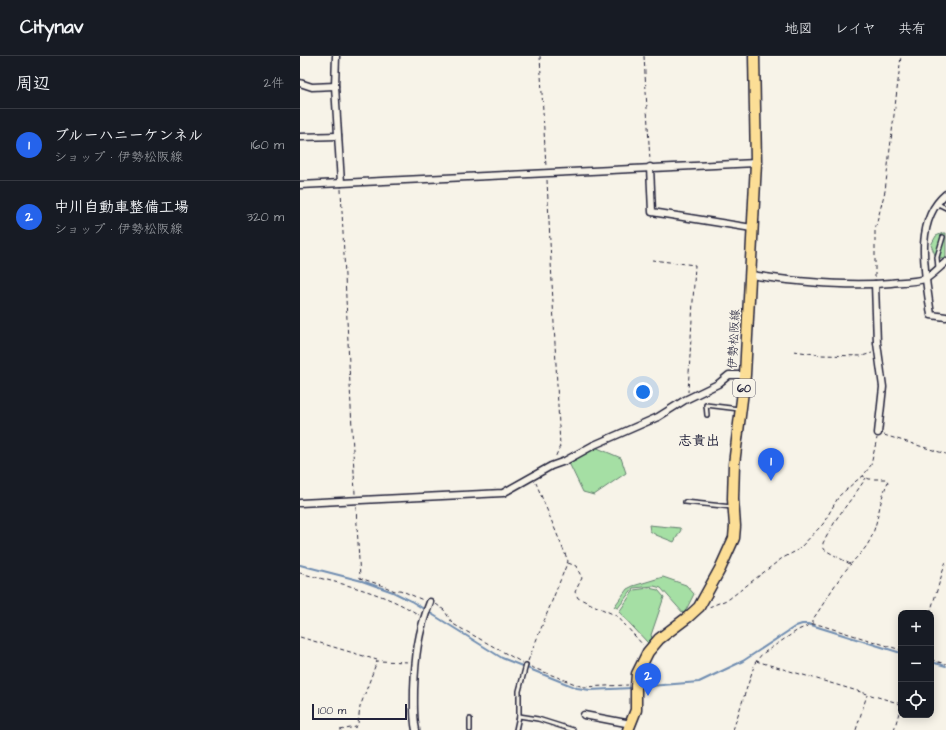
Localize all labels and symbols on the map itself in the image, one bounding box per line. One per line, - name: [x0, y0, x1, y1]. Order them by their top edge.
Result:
- street label: 伊勢松阪線: [724, 309, 744, 369]
- road number: 60: [733, 379, 755, 397]
- your location: [633, 382, 653, 402]
- district label: 志貴出: [678, 431, 720, 451]
- pin: 1: [758, 448, 784, 481]
- pin: 2: [635, 663, 661, 696]
- scale bar: [312, 702, 407, 721]

